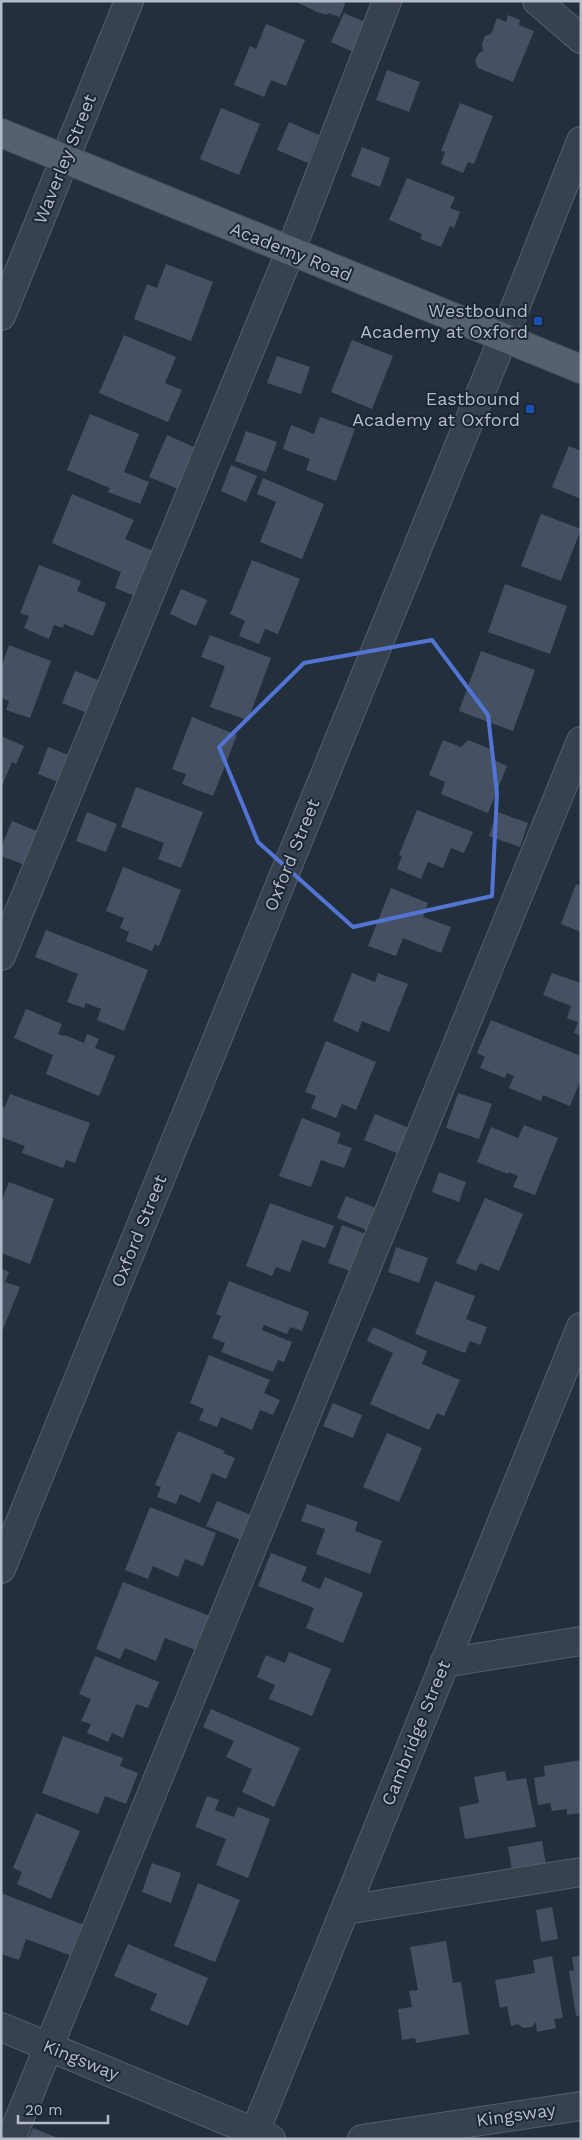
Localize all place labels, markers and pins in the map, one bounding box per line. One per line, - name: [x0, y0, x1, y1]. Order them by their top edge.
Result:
- place label: Westbound Academy at Oxford: [360, 300, 528, 342]
- marker: Westbound Academy at Oxford: [532, 315, 544, 327]
- place label: Eastbound Academy at Oxford: [352, 388, 520, 430]
- marker: Eastbound Academy at Oxford: [524, 403, 536, 415]

